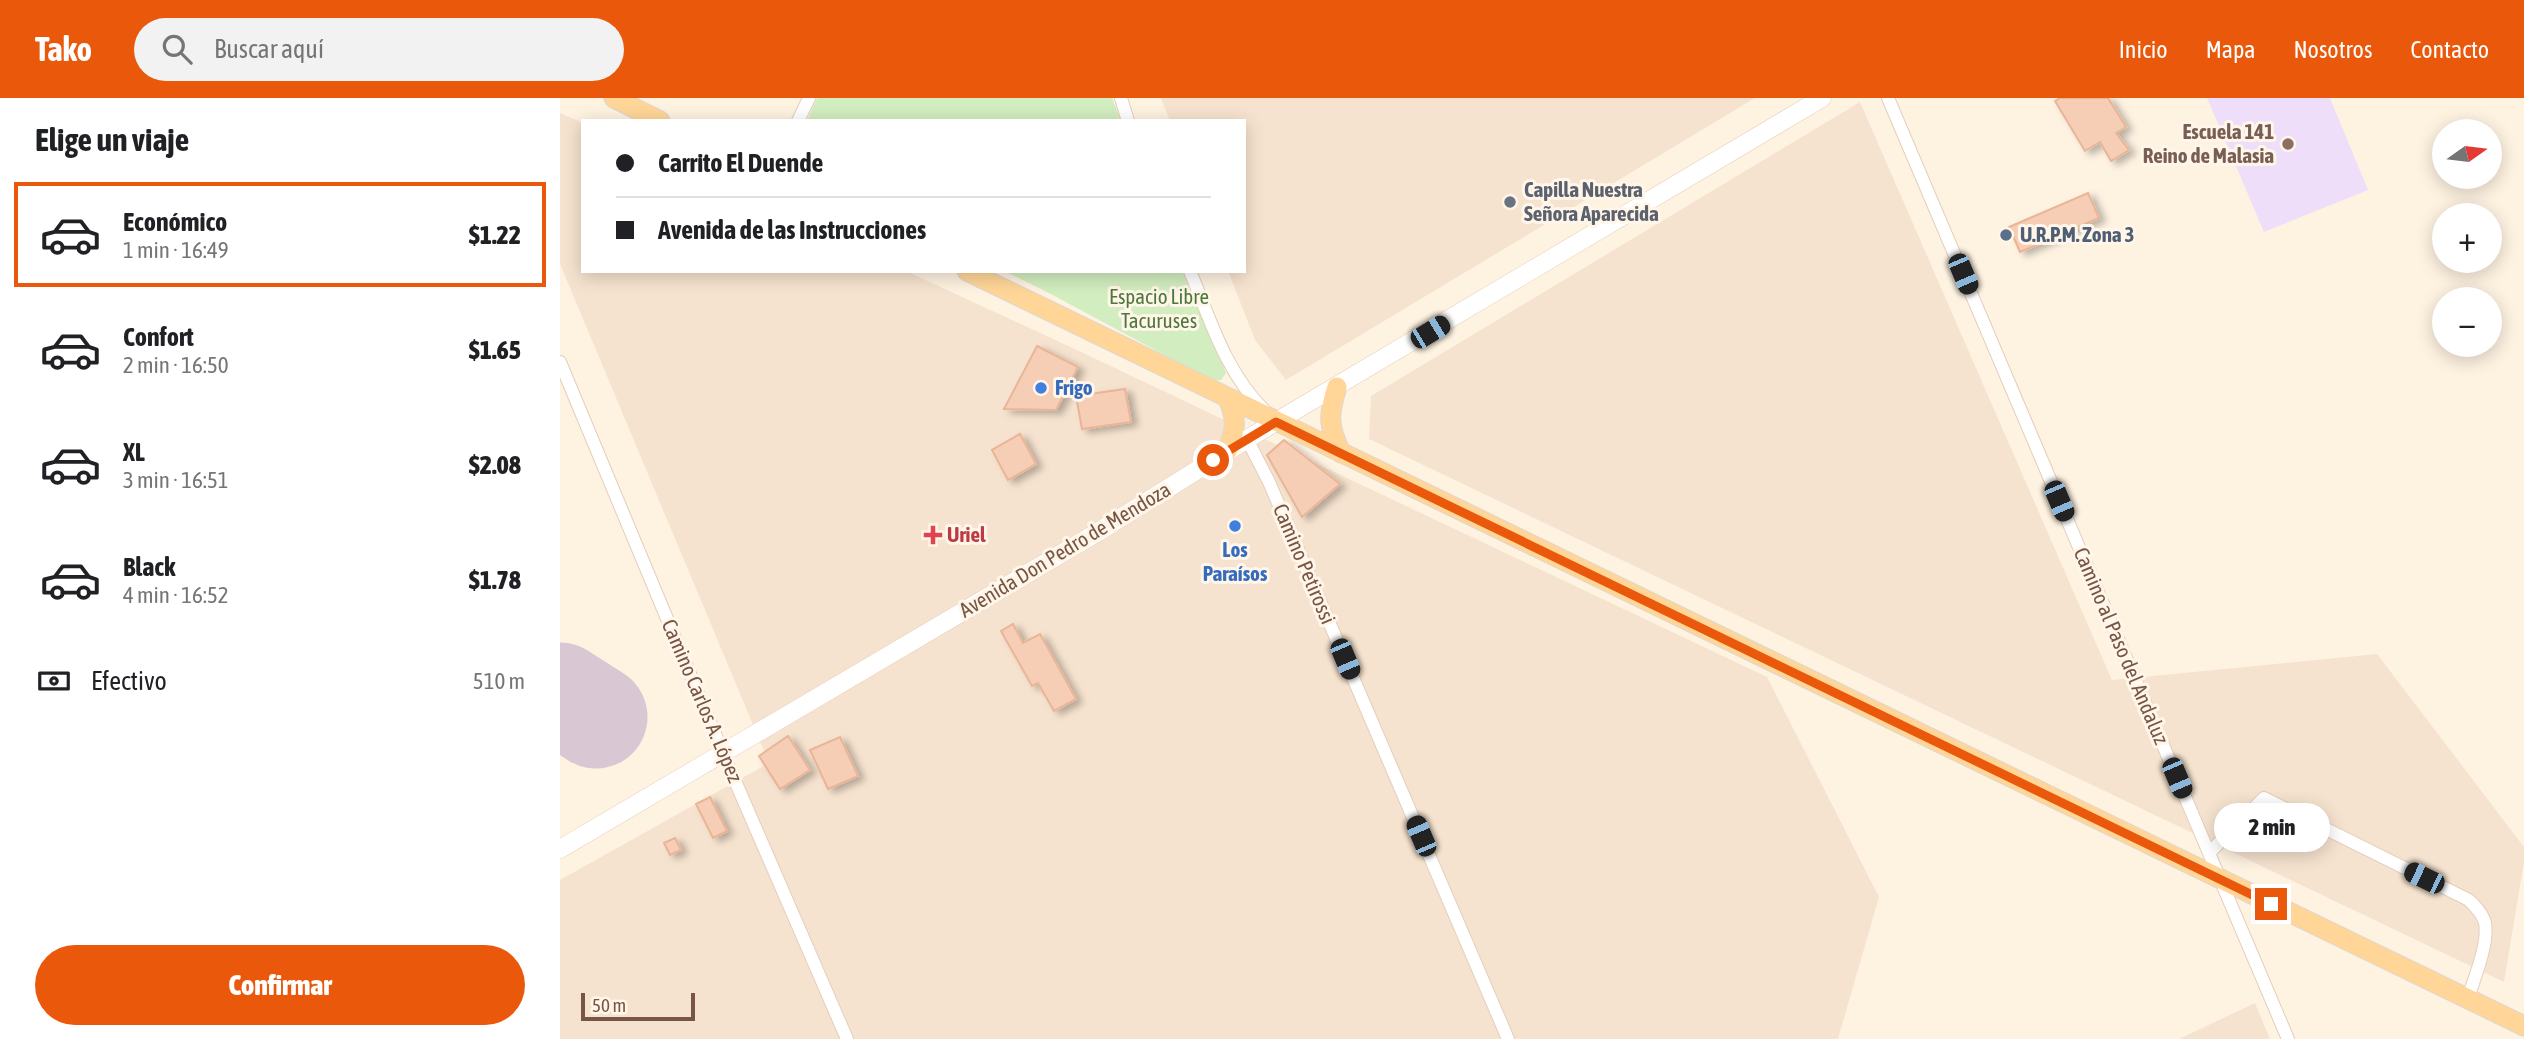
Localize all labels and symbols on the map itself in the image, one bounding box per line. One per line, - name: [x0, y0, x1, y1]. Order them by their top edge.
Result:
- place label: Escuela 141 Reino de Malasia: [2143, 119, 2274, 167]
- north arrow: [2432, 119, 2502, 189]
- marker: Escuela 141 Reino de Malasia: [2280, 136, 2296, 152]
- place label: Capilla Nuestra Señora Aparecida: [1524, 177, 1659, 225]
- marker: Capilla Nuestra Señora Aparecida: [1502, 194, 1518, 210]
- place label: U.R.P.M. Zona 3: [2020, 222, 2134, 246]
- marker: U.R.P.M. Zona 3: [1998, 227, 2014, 243]
- car: [1946, 251, 1981, 297]
- park label: Espacio Libre Tacuruses: [1109, 284, 1209, 332]
- car: [1407, 312, 1454, 352]
- place label: Frigo: [1055, 375, 1093, 399]
- marker: Frigo: [1033, 380, 1049, 396]
- route start: [1197, 444, 1229, 476]
- street label: Avenida Don Pedro de Mendoza: [955, 477, 1174, 622]
- car: [2042, 478, 2077, 524]
- street label: Camino Petirossi: [1269, 500, 1341, 627]
- marker: Los Paraísos: [1227, 518, 1243, 534]
- place label: Uriel: [947, 522, 986, 546]
- marker: Uriel: [925, 527, 941, 543]
- place label: Los Paraísos: [1203, 537, 1268, 585]
- street label: Camino al Paso del Andaluz: [2070, 544, 2174, 748]
- street label: Camino Carlos A. López: [658, 615, 748, 786]
- car: [1328, 636, 1363, 682]
- car: [2160, 755, 2195, 801]
- callout: 2 min: [2213, 802, 2329, 852]
- car: [1404, 813, 1439, 859]
- car: [2401, 859, 2448, 897]
- route end: [2255, 888, 2287, 920]
- scale bar: [581, 990, 695, 1022]

